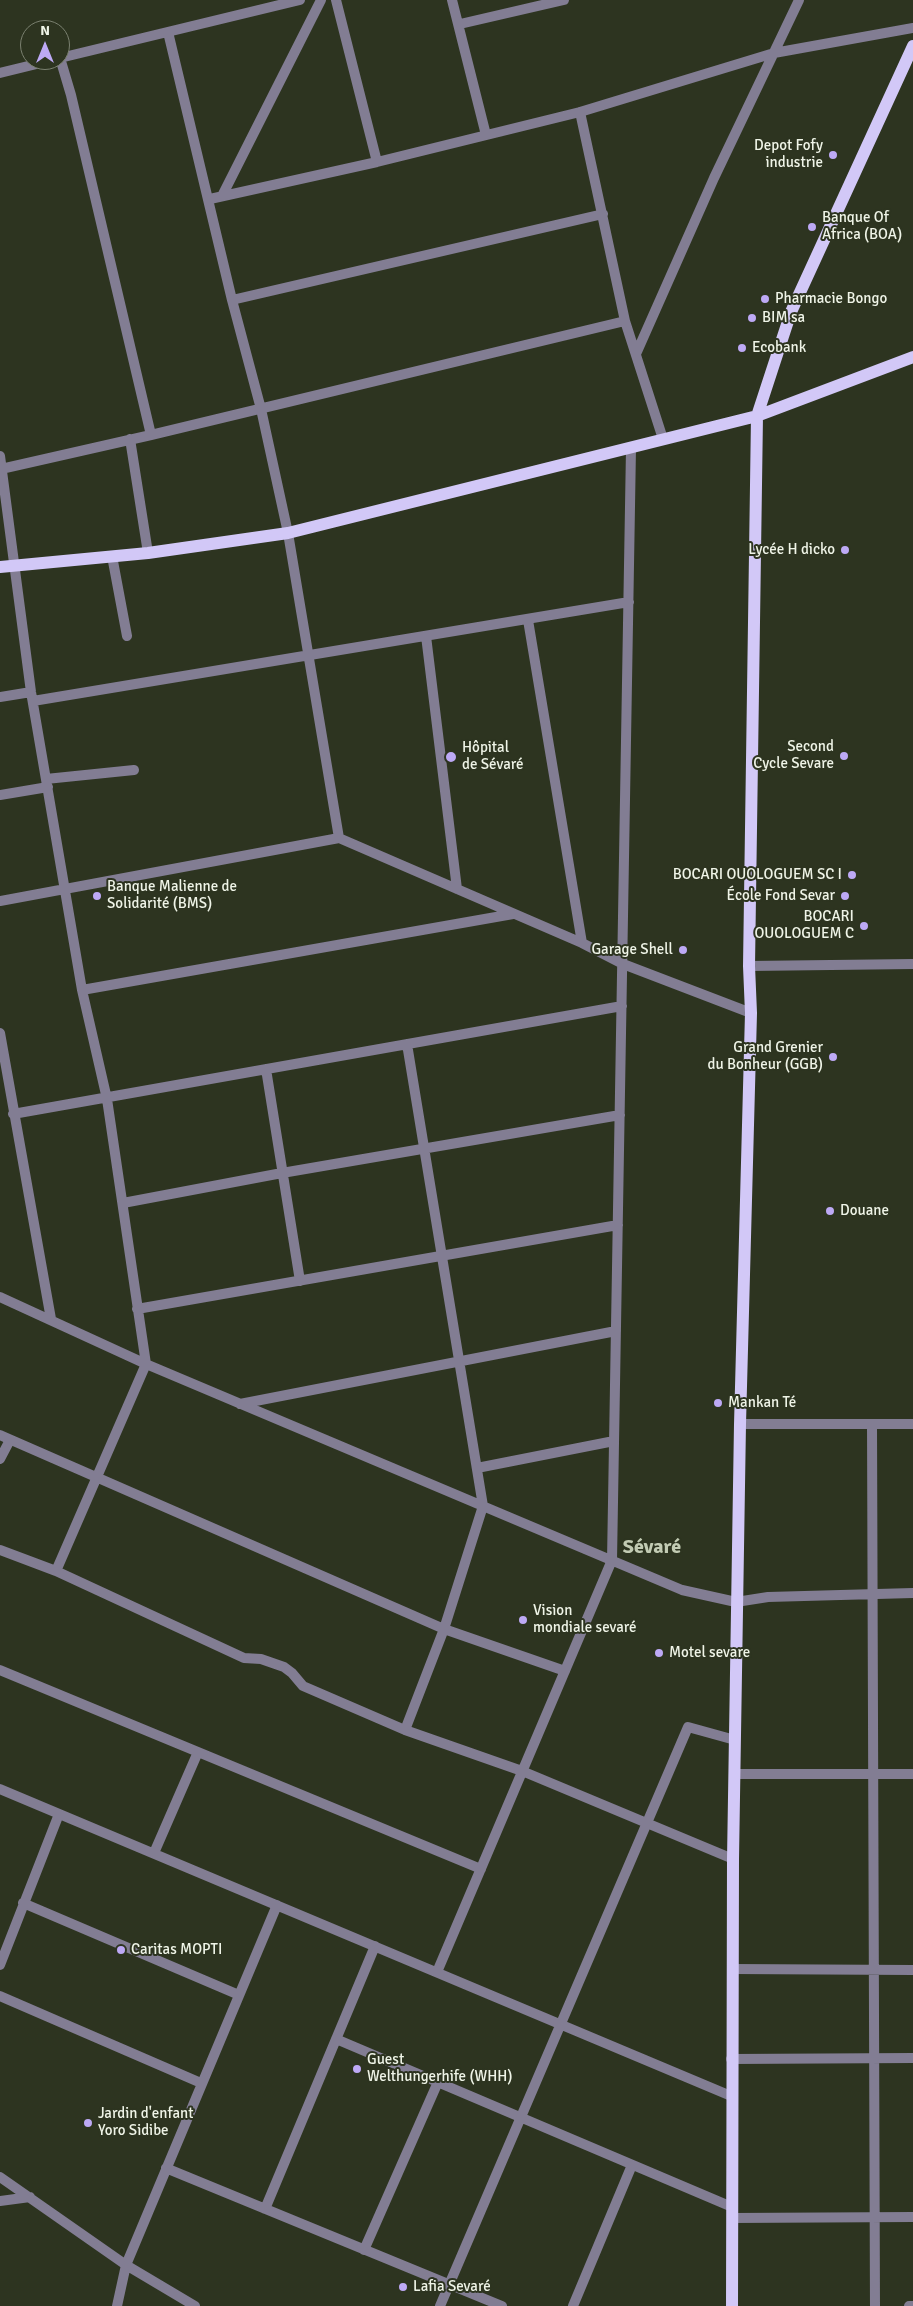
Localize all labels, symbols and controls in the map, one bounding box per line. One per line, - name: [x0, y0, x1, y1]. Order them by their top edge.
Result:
- north arrow: [20, 20, 70, 70]
- text: N: [40, 22, 50, 39]
- place label: Depot Fofy industrie: [754, 137, 823, 172]
- marker: Depot Fofy industrie: [827, 149, 839, 161]
- place label: Banque Of Africa (BOA): [822, 209, 902, 244]
- marker: Banque Of Africa (BOA): [806, 221, 818, 233]
- place label: Pharmacie Bongo: [775, 290, 887, 308]
- marker: Pharmacie Bongo: [759, 293, 771, 305]
- place label: BIM sa: [762, 309, 805, 327]
- marker: BIM sa: [746, 312, 758, 324]
- place label: Ecobank: [752, 339, 806, 357]
- marker: Ecobank: [736, 342, 748, 354]
- place label: Lycée H dicko: [748, 541, 835, 559]
- marker: Lycée H dicko: [839, 544, 851, 556]
- place label: Second Cycle Sevare: [753, 738, 834, 773]
- place label: Hôpital de Sévaré: [462, 739, 524, 774]
- marker: Hôpital de Sévaré: [444, 750, 458, 764]
- marker: Second Cycle Sevare: [838, 750, 850, 762]
- place label: BOCARI OUOLOGUEM SC I: [673, 866, 842, 884]
- marker: BOCARI OUOLOGUEM SC I: [846, 869, 858, 881]
- place label: Banque Malienne de Solidarité (BMS): [107, 878, 237, 913]
- place label: École Fond Sevar: [727, 887, 835, 905]
- marker: Banque Malienne de Solidarité (BMS): [91, 890, 103, 902]
- marker: École Fond Sevar: [839, 890, 851, 902]
- place label: BOCARI OUOLOGUEM C: [754, 908, 854, 943]
- marker: BOCARI OUOLOGUEM C: [858, 920, 870, 932]
- place label: Garage Shell: [591, 941, 673, 959]
- marker: Garage Shell: [677, 944, 689, 956]
- place label: Grand Grenier du Bonheur (GGB): [707, 1039, 823, 1074]
- marker: Grand Grenier du Bonheur (GGB): [827, 1051, 839, 1063]
- place label: Douane: [840, 1202, 889, 1220]
- marker: Douane: [824, 1205, 836, 1217]
- place label: Mankan Té: [728, 1394, 796, 1412]
- marker: Mankan Té: [712, 1397, 724, 1409]
- district label: Sévaré: [623, 1536, 681, 1560]
- place label: Vision mondiale sevaré: [533, 1602, 637, 1637]
- marker: Vision mondiale sevaré: [517, 1614, 529, 1626]
- place label: Motel sevare: [669, 1644, 750, 1662]
- marker: Motel sevare: [653, 1647, 665, 1659]
- place label: Caritas MOPTI: [131, 1941, 222, 1959]
- marker: Caritas MOPTI: [115, 1944, 127, 1956]
- place label: Guest Welthungerhife (WHH): [367, 2051, 512, 2086]
- marker: Guest Welthungerhife (WHH): [351, 2063, 363, 2075]
- place label: Jardin d'enfant Yoro Sidibe: [98, 2105, 194, 2140]
- marker: Jardin d'enfant Yoro Sidibe: [82, 2117, 94, 2129]
- place label: Lafia Sevaré: [413, 2278, 491, 2296]
- marker: Lafia Sevaré: [397, 2281, 409, 2293]

